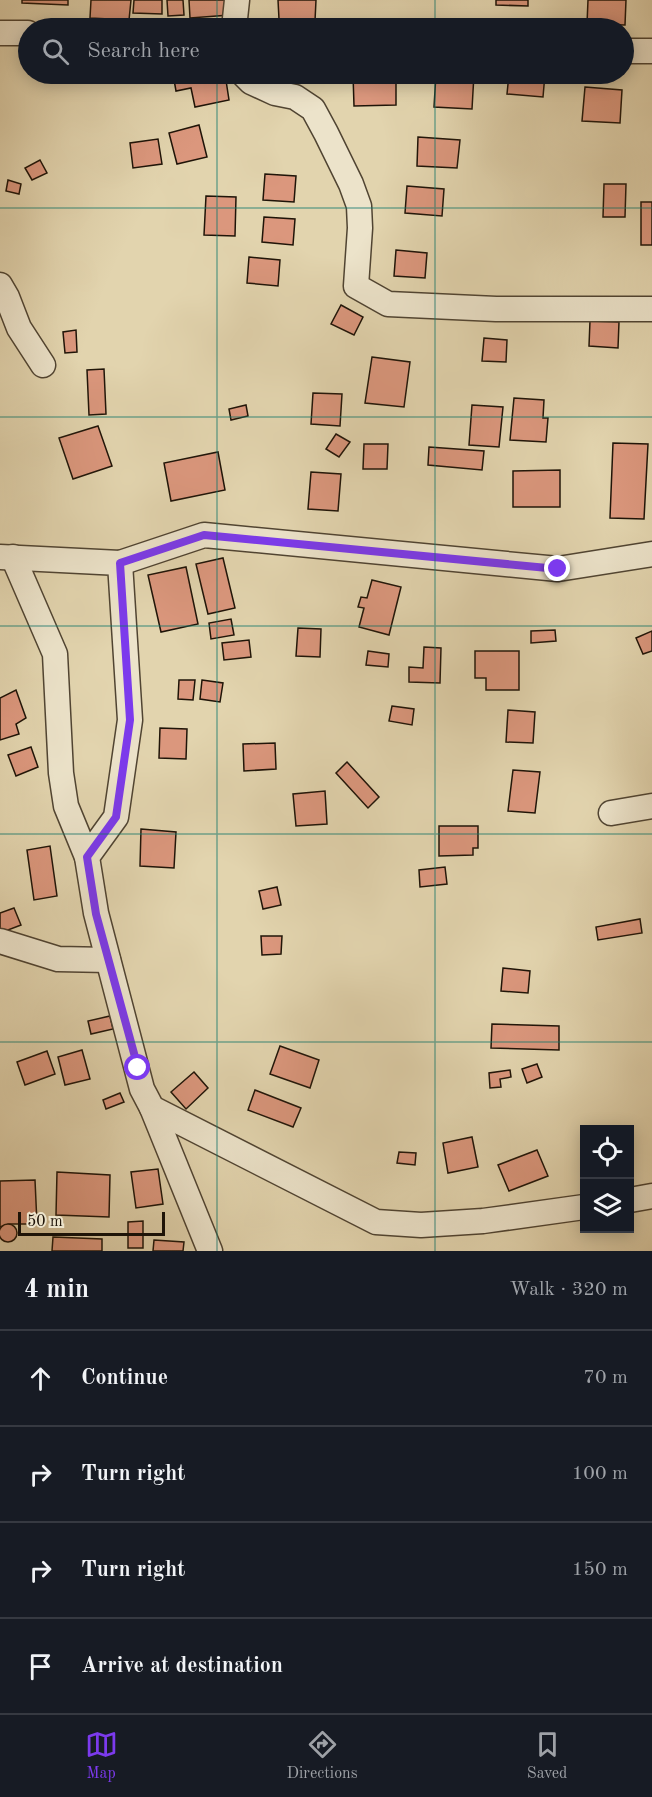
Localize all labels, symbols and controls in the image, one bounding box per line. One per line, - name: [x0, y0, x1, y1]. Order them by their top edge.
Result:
- search box: [18, 18, 634, 84]
- icon: search: [39, 35, 72, 68]
- text: Search here: [87, 40, 200, 62]
- route end: [544, 555, 570, 581]
- route start: [124, 1054, 150, 1080]
- map controls: [580, 1125, 634, 1233]
- button: locate: [580, 1125, 634, 1179]
- button: layers: [580, 1179, 634, 1233]
- scale bar: [18, 1209, 165, 1236]
- text: 50 m: [27, 1214, 63, 1230]
- text: 4 min: [24, 1277, 89, 1303]
- text: Walk · 320 m: [509, 1280, 628, 1300]
- icon: ahead: [24, 1362, 57, 1395]
- text: Continue: [81, 1367, 168, 1389]
- text: 70 m: [583, 1368, 628, 1388]
- icon: right: [24, 1458, 57, 1491]
- text: Turn right: [81, 1463, 185, 1485]
- text: 100 m: [572, 1464, 628, 1484]
- icon: right: [24, 1554, 57, 1587]
- text: Turn right: [81, 1559, 185, 1581]
- text: 150 m: [572, 1560, 628, 1580]
- icon: arrive: [24, 1650, 57, 1683]
- text: Arrive at destination: [81, 1655, 283, 1677]
- tab: Map: [85, 1728, 118, 1784]
- tab: Directions: [287, 1728, 358, 1784]
- tab: Saved: [527, 1728, 567, 1784]

